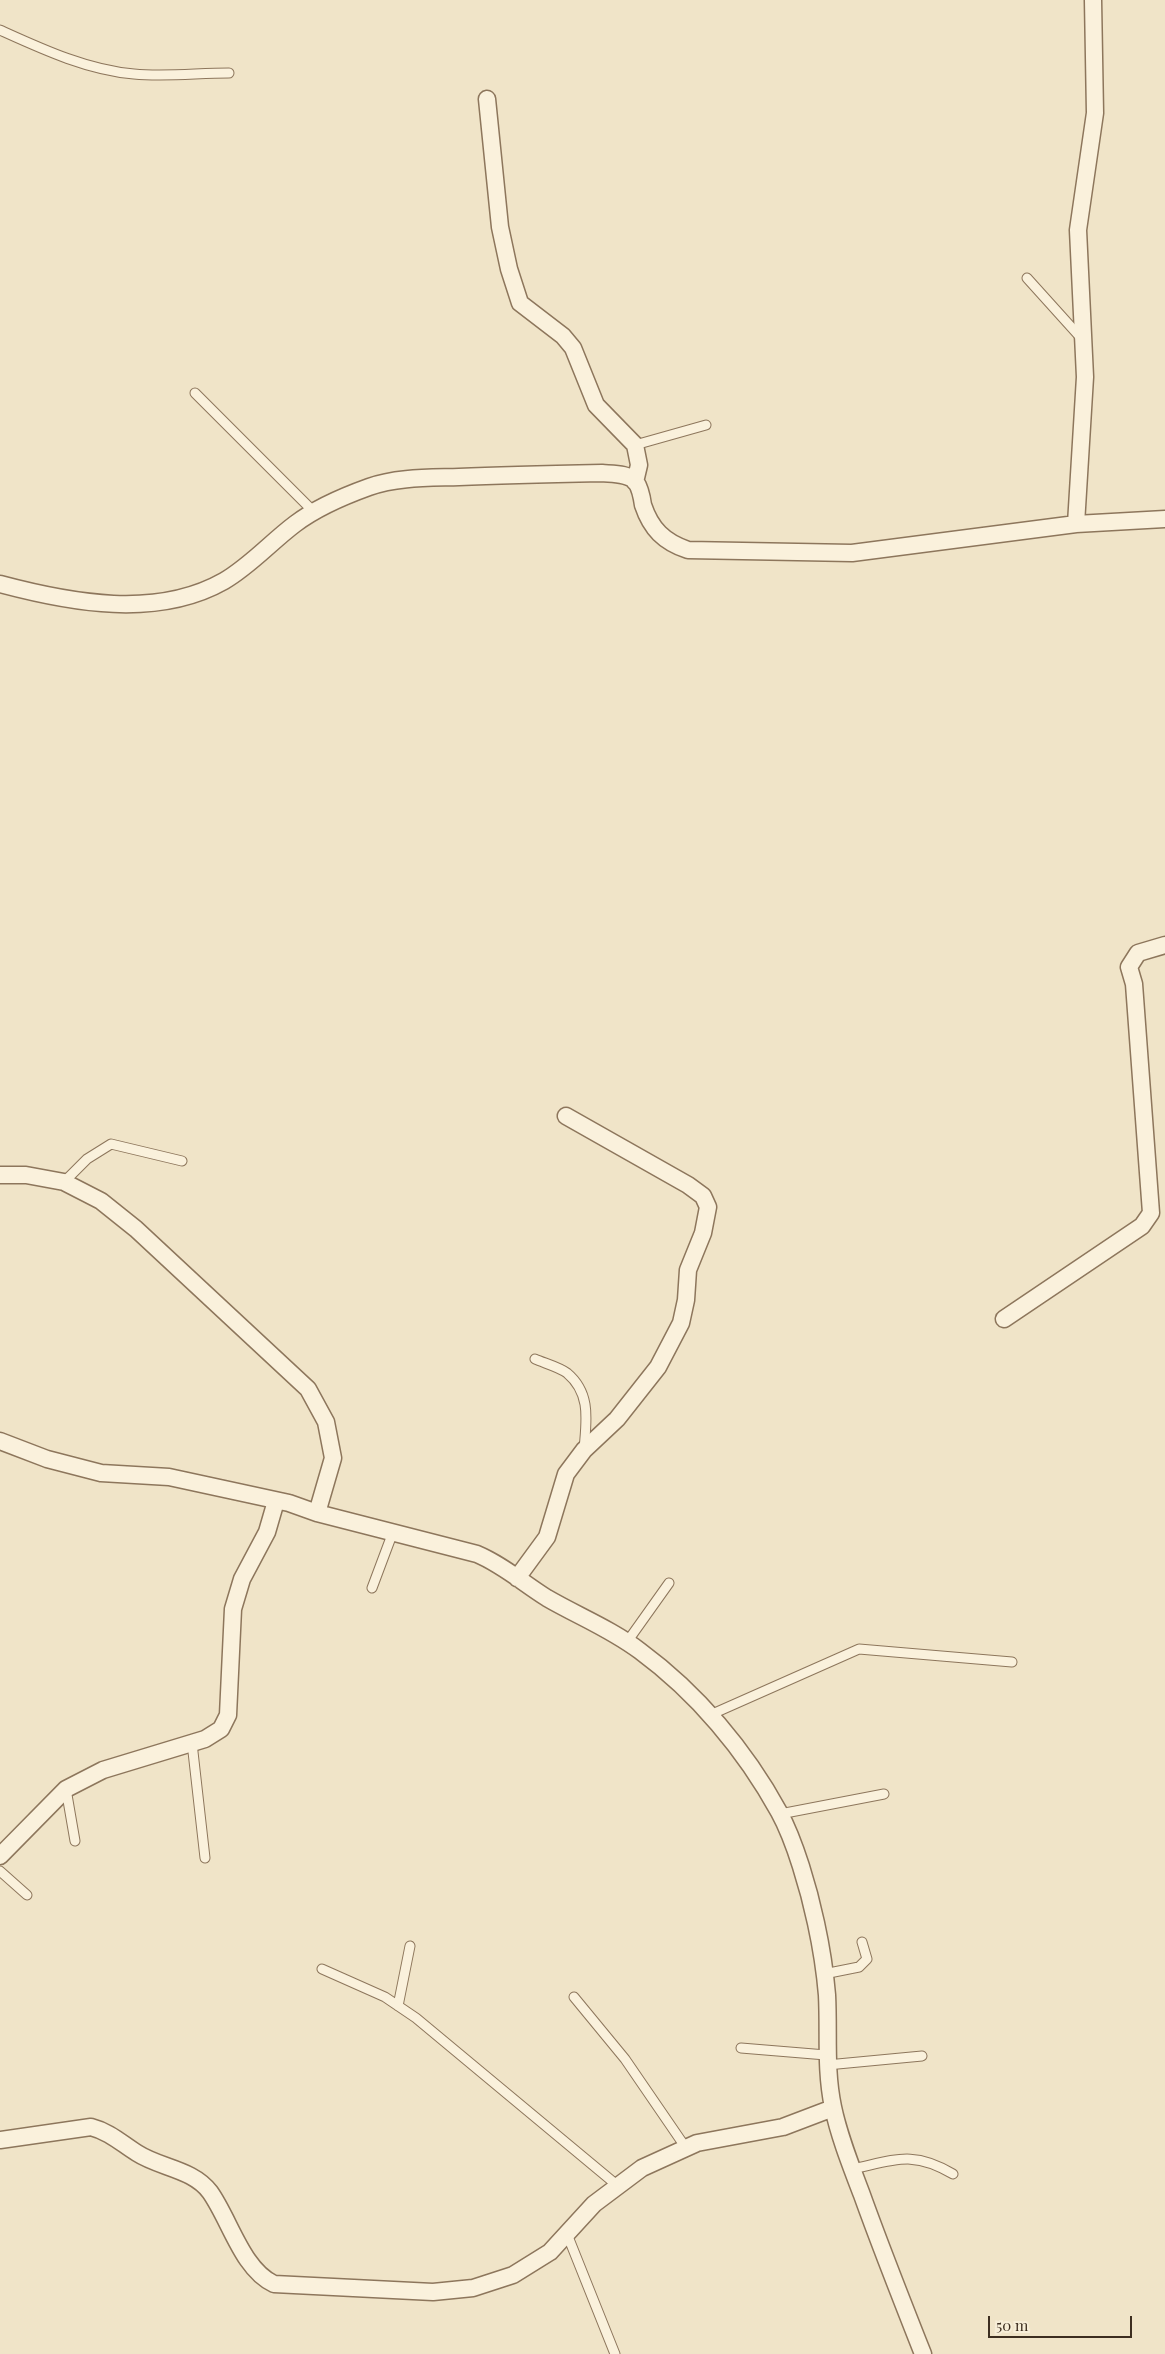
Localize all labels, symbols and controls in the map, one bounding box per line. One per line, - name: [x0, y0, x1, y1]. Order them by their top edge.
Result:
- scale bar: [990, 2306, 1134, 2338]
- text: 50 m: [996, 2315, 1028, 2335]

